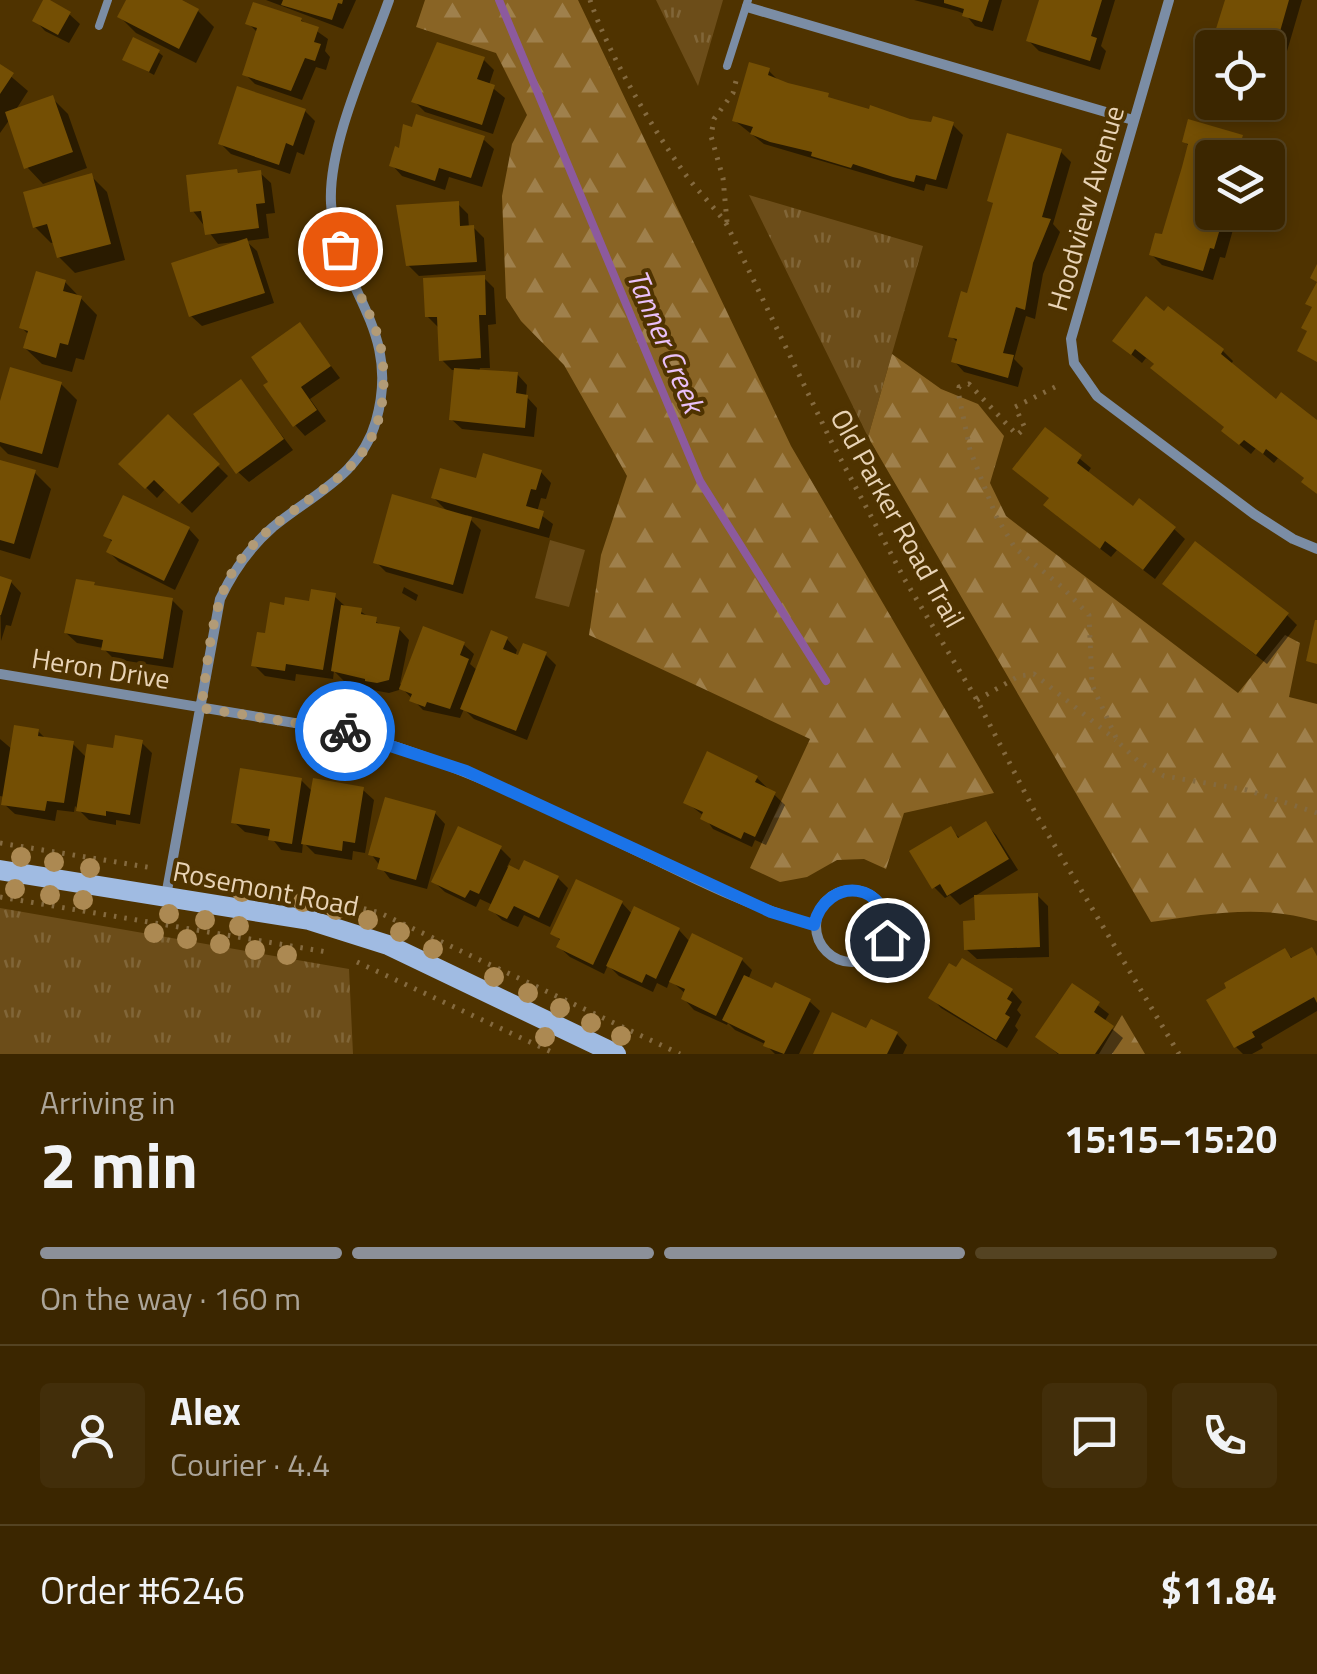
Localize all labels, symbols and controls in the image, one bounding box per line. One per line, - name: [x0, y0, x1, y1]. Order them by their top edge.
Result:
- map controls: [1195, 30, 1285, 230]
- button: locate: [1195, 30, 1285, 120]
- street label: Hoodview Avenue: [1035, 100, 1135, 316]
- button: layers: [1195, 140, 1285, 230]
- pin: [298, 207, 383, 292]
- icon: bag: [313, 222, 368, 277]
- water label: Tanner Creek: [615, 262, 718, 423]
- street label: Old Parker Road Trail: [820, 401, 976, 635]
- street label: Heron Drive: [29, 636, 173, 700]
- courier: [295, 681, 395, 781]
- icon: bike: [318, 704, 373, 759]
- street label: Rosemont Road: [169, 849, 363, 927]
- pin: [845, 898, 930, 983]
- icon: home: [860, 913, 915, 968]
- text: Arriving in: [40, 1078, 176, 1126]
- text: 15:15–15:20: [1064, 1110, 1277, 1168]
- text: 2 min: [40, 1114, 198, 1213]
- text: On the way · 160 m: [40, 1274, 301, 1322]
- text: Alex: [170, 1382, 241, 1440]
- button: person: [40, 1383, 145, 1488]
- button: chat: [1042, 1383, 1147, 1488]
- button: phone: [1172, 1383, 1277, 1488]
- text: Courier · 4.4: [170, 1440, 330, 1488]
- text: Order #6246: [40, 1561, 245, 1619]
- text: $11.84: [1161, 1561, 1277, 1619]

